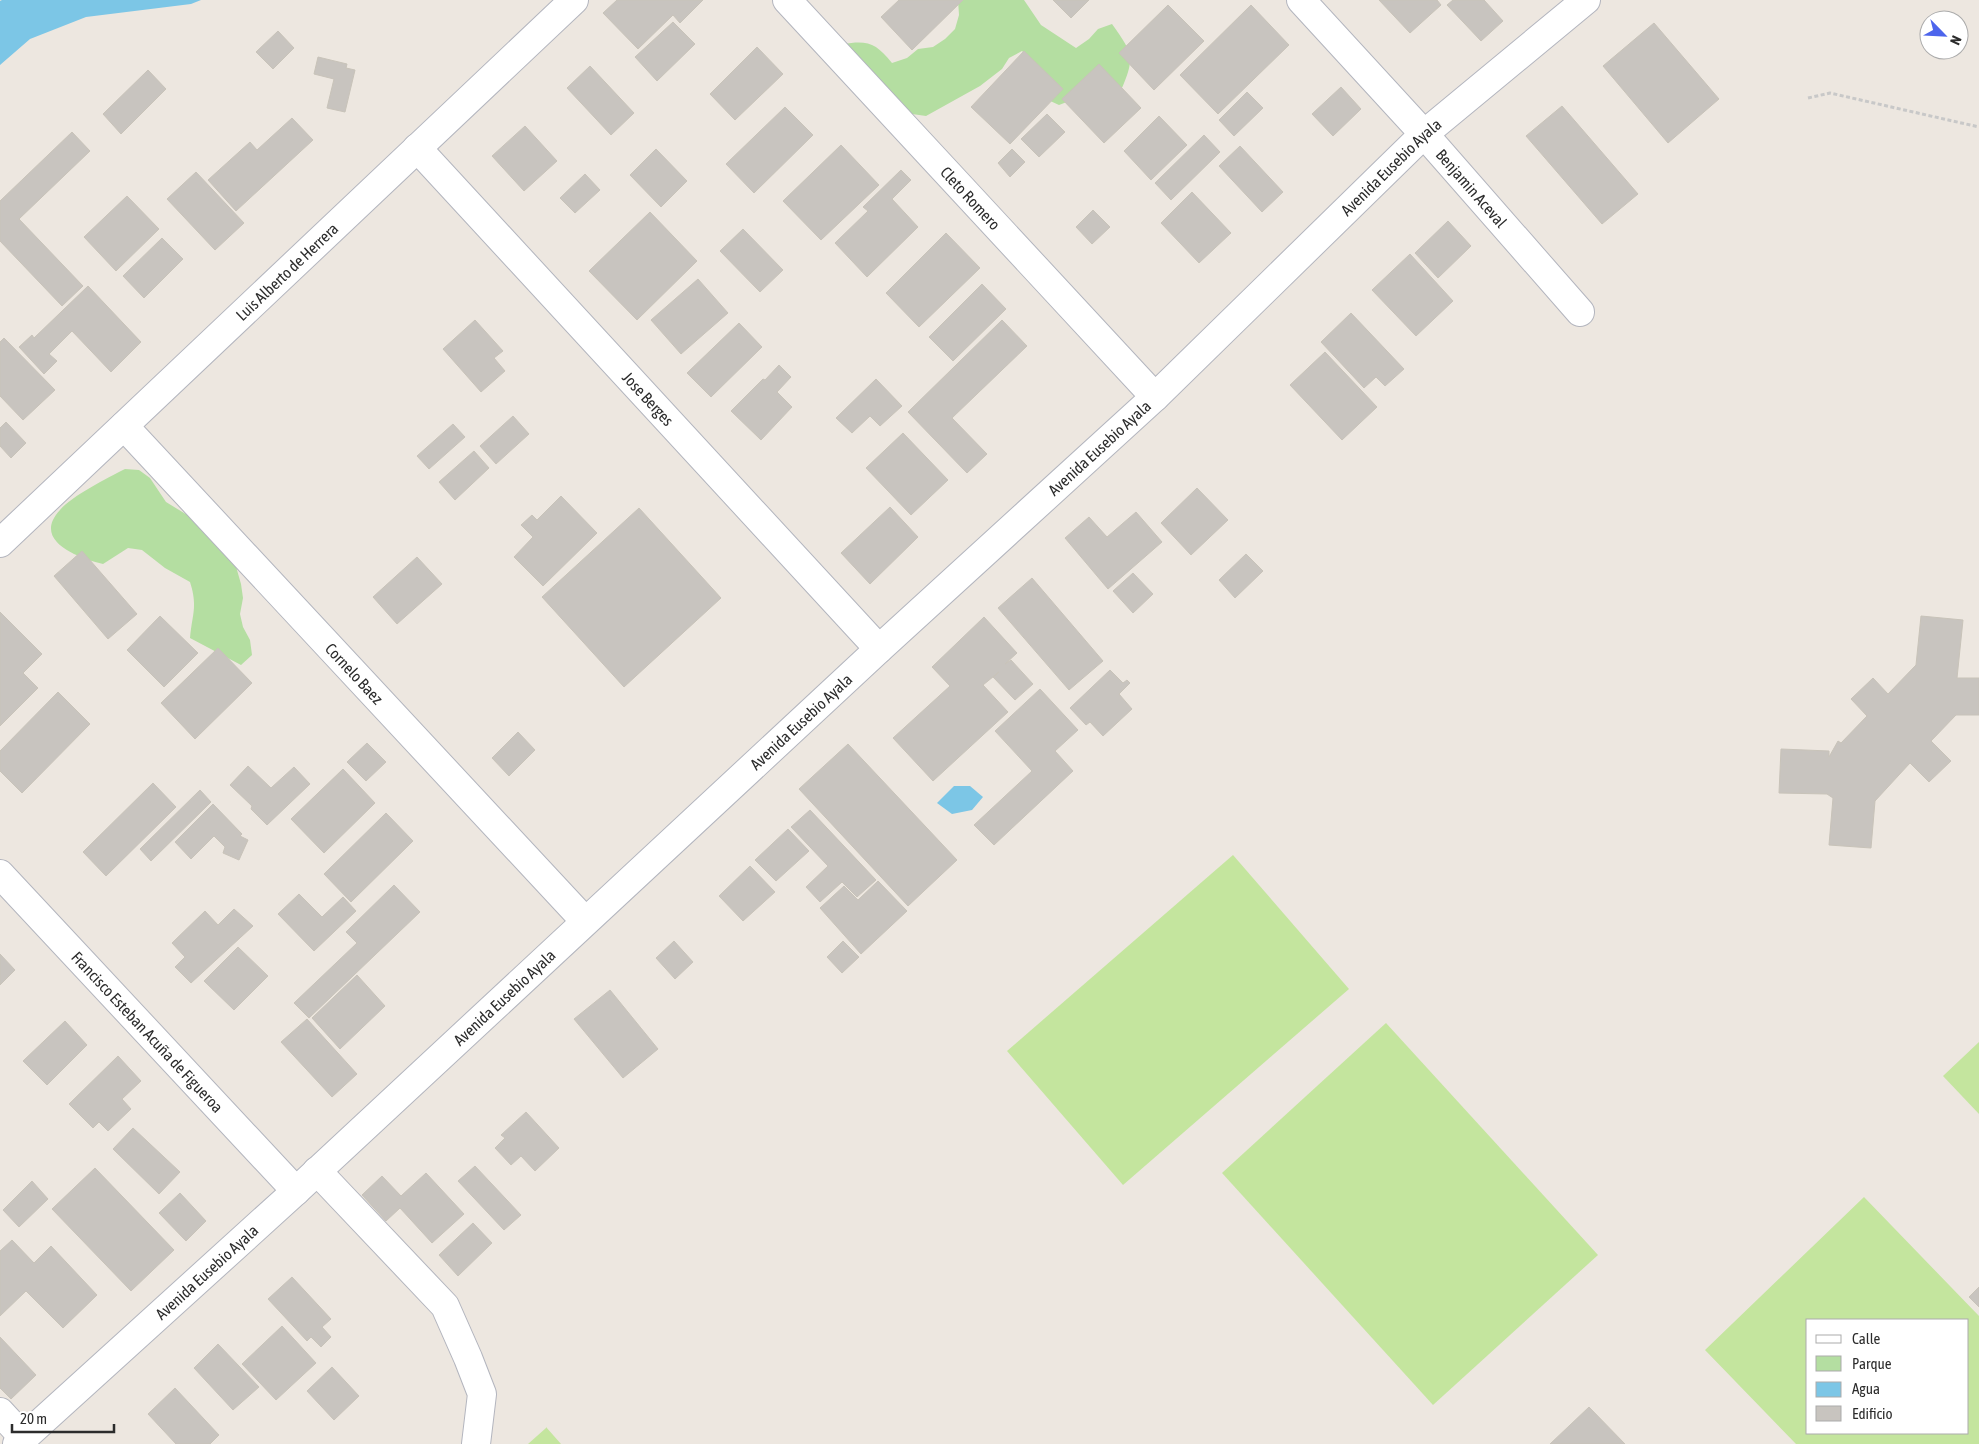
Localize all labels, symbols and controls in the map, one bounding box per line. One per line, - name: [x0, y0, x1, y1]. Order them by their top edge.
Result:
- north arrow: [1919, 10, 1969, 60]
- text: N: [1947, 33, 1965, 47]
- street label: Avenida Eusebio Ayala: [1337, 115, 1445, 219]
- street label: Benjamin Aceval: [1432, 145, 1511, 232]
- street label: Cleto Romero: [937, 163, 1004, 233]
- street label: Luis Alberto de Herrera: [232, 219, 342, 324]
- street label: Jose Berges: [619, 368, 678, 429]
- street label: Avenida Eusebio Ayala: [1044, 397, 1154, 499]
- street label: Cornelo Baez: [322, 639, 387, 708]
- street label: Avenida Eusebio Ayala: [746, 670, 855, 773]
- street label: Avenida Eusebio Ayala: [450, 946, 559, 1049]
- street label: Francisco Esteban Acuña de Figueroa: [68, 948, 227, 1116]
- street label: Avenida Eusebio Ayala: [152, 1221, 262, 1323]
- legend: [1806, 1319, 1969, 1434]
- text: Calle: [1852, 1330, 1881, 1347]
- text: Parque: [1852, 1355, 1892, 1372]
- text: Agua: [1852, 1380, 1880, 1397]
- scale bar: [12, 1402, 115, 1434]
- text: Edificio: [1852, 1405, 1893, 1422]
- text: 20 m: [20, 1410, 47, 1427]

